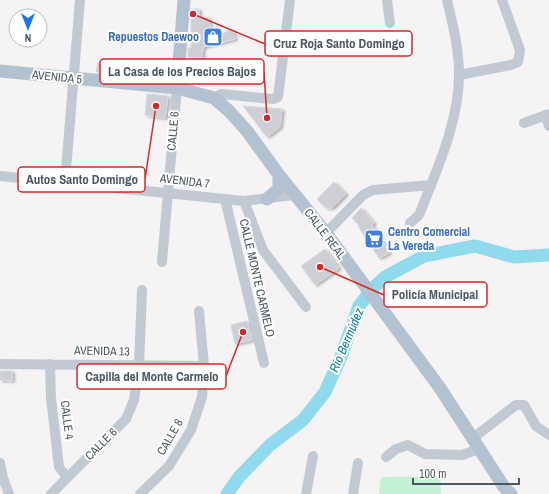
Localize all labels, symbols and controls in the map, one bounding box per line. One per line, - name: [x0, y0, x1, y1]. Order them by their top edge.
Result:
- north arrow: [8, 8, 48, 48]
- shop icon: Repuestos Daewoo: [202, 26, 224, 48]
- place label: Repuestos Daewoo: [108, 29, 199, 45]
- text: N: [25, 31, 31, 45]
- callout: Cruz Roja Santo Domingo: [265, 31, 412, 56]
- text: Cruz Roja Santo Domingo: [273, 35, 405, 52]
- callout: La Casa de los Precios Bajos: [100, 59, 264, 84]
- text: La Casa de los Precios Bajos: [108, 63, 256, 80]
- street label: AVENIDA 5: [30, 66, 83, 88]
- street label: CALLE 6: [163, 111, 183, 151]
- callout: Autos Santo Domingo: [18, 167, 145, 192]
- street label: AVENIDA 7: [158, 170, 211, 192]
- text: Autos Santo Domingo: [26, 171, 138, 188]
- street label: CALLE REAL: [301, 205, 350, 263]
- street label: CALLE MONTE CARMELO: [236, 217, 278, 339]
- place label: Centro Comercial La Vereda: [388, 224, 470, 254]
- supermarket icon: Centro Comercial La Vereda: [363, 228, 385, 250]
- callout: Policía Municipal: [384, 282, 487, 307]
- text: Policía Municipal: [392, 286, 478, 303]
- water label: Río Bermúdez: [325, 305, 368, 375]
- street label: AVENIDA 13: [73, 342, 130, 359]
- callout: Capilla del Monte Carmelo: [77, 364, 226, 389]
- text: Capilla del Monte Carmelo: [85, 368, 219, 385]
- street label: CALLE 4: [57, 399, 77, 441]
- street label: CALLE 8: [153, 416, 187, 458]
- street label: CALLE 6: [81, 424, 121, 464]
- scale bar: [413, 460, 519, 486]
- text: 100 m: [419, 466, 446, 482]

